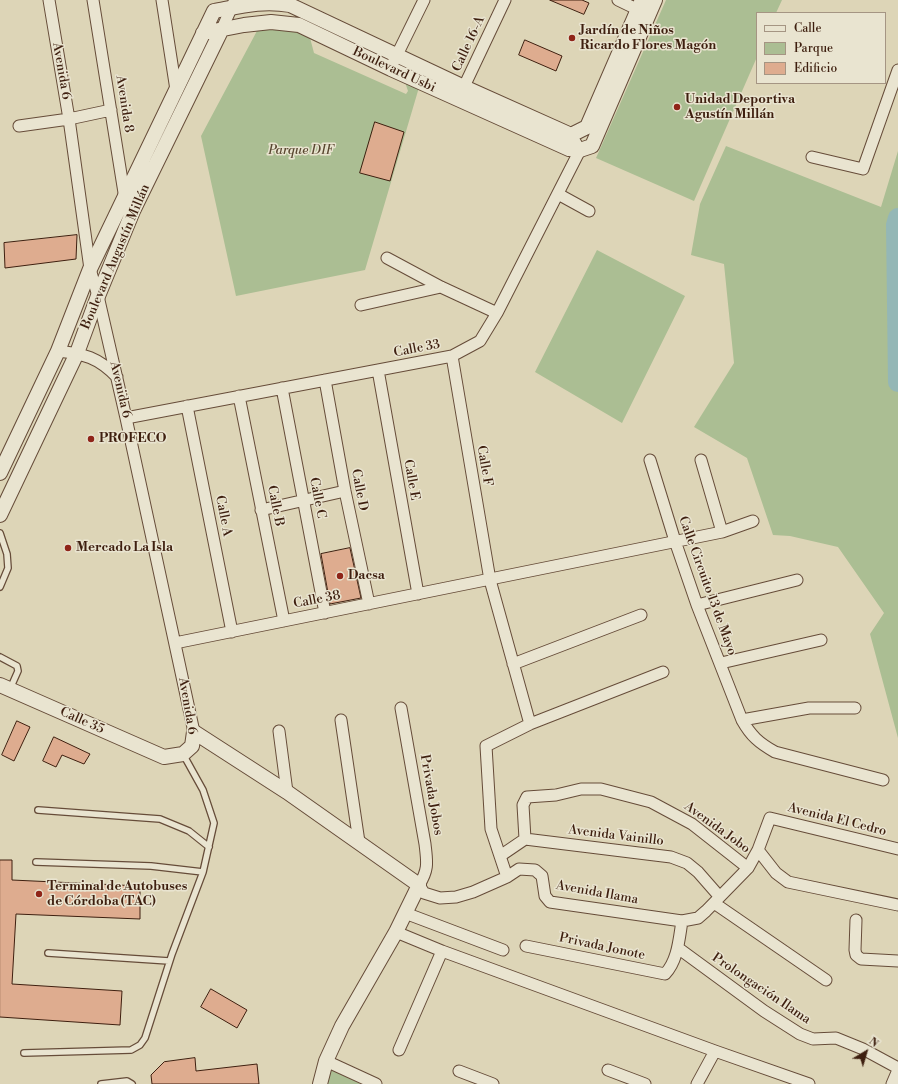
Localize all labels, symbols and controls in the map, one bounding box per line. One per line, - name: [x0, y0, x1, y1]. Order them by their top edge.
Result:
- legend: [756, 12, 886, 84]
- street label: Calle 16-A: [449, 14, 489, 74]
- text: Calle: [794, 21, 821, 36]
- place label: Jardín de Niños Ricardo Flores Magón: [580, 23, 716, 54]
- marker: Jardín de Niños Ricardo Flores Magón: [567, 33, 577, 43]
- street label: Avenida 6: [48, 41, 74, 101]
- text: Parque: [794, 41, 833, 56]
- street label: Boulevard Usbi: [350, 44, 438, 96]
- text: Edificio: [794, 61, 837, 76]
- street label: Avenida 8: [112, 74, 136, 134]
- place label: Unidad Deportiva Agustín Millán: [685, 92, 795, 123]
- marker: Unidad Deportiva Agustín Millán: [672, 102, 682, 112]
- park label: Parque DIF: [268, 143, 334, 159]
- street label: Boulevard Augustín Millán: [78, 182, 154, 332]
- street label: Calle 33: [393, 337, 441, 361]
- street label: Avenida 6: [106, 360, 134, 420]
- place label: PROFECO: [99, 431, 166, 447]
- marker: PROFECO: [86, 434, 96, 444]
- street label: Calle F: [473, 444, 495, 488]
- street label: Calle E: [400, 458, 422, 502]
- street label: Calle D: [347, 468, 371, 512]
- street label: Calle C: [305, 476, 329, 520]
- street label: Calle B: [263, 484, 287, 528]
- street label: Calle A: [211, 494, 235, 538]
- street label: Calle Circuito 13 de Mayo: [675, 514, 739, 658]
- place label: Mercado La Isla: [76, 540, 173, 556]
- marker: Mercado La Isla: [63, 543, 73, 553]
- place label: Dacsa: [348, 568, 385, 584]
- marker: Dacsa: [335, 571, 345, 581]
- street label: Calle 38: [292, 588, 342, 612]
- street label: Avenida 6: [174, 676, 200, 736]
- street label: Calle 35: [57, 704, 107, 738]
- street label: Privada Jobos: [416, 753, 446, 837]
- street label: Avenida Jobo: [681, 799, 753, 857]
- street label: Avenida El Cedro: [786, 800, 888, 840]
- street label: Avenida Vainillo: [567, 822, 665, 850]
- street label: Avenida Ilama: [555, 878, 639, 908]
- place label: Terminal de Autobuses de Córdoba (TAC): [47, 879, 187, 910]
- marker: Terminal de Autobuses de Córdoba (TAC): [34, 889, 44, 899]
- street label: Privada Jonote: [558, 930, 646, 964]
- street label: Prolongación Ilama: [709, 950, 813, 1028]
- north arrow: [846, 1032, 886, 1072]
- text: N: [866, 1034, 881, 1051]

